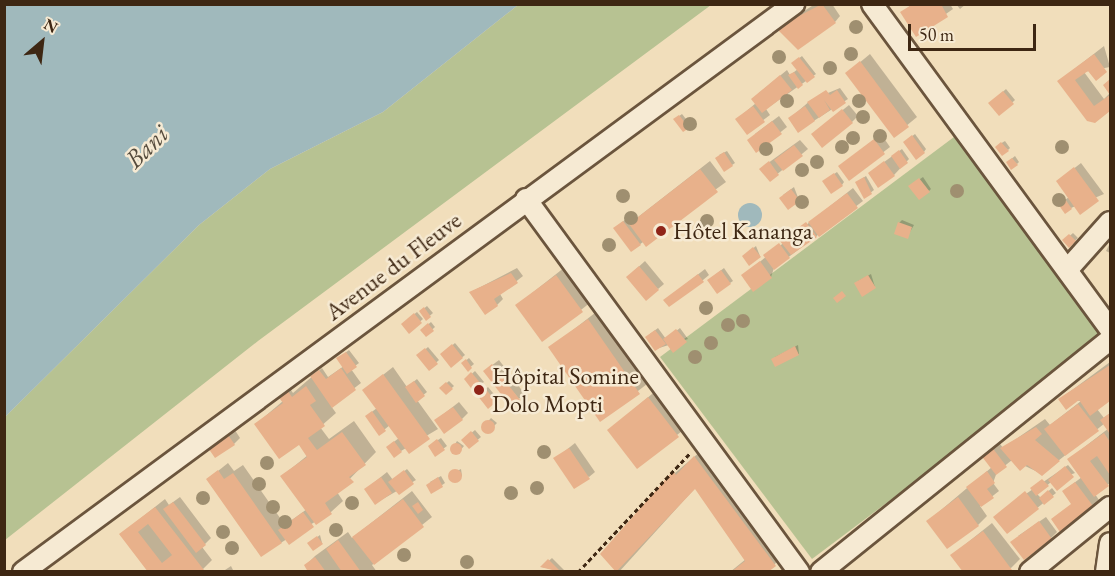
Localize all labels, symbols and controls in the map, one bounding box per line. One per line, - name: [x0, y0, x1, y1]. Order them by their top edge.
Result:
- north arrow: [12, 12, 72, 72]
- scale bar: [911, 12, 1038, 50]
- text: N: [40, 13, 61, 38]
- text: 50 m: [919, 23, 954, 46]
- water label: Bani: [119, 119, 175, 175]
- street label: Avenue du Fleuve: [319, 206, 467, 326]
- place label: Hôtel Kananga: [673, 217, 813, 245]
- marker: Hôtel Kananga: [654, 224, 668, 238]
- place label: Hôpital Somine Dolo Mopti: [492, 362, 639, 418]
- marker: Hôpital Somine Dolo Mopti: [470, 381, 488, 399]

